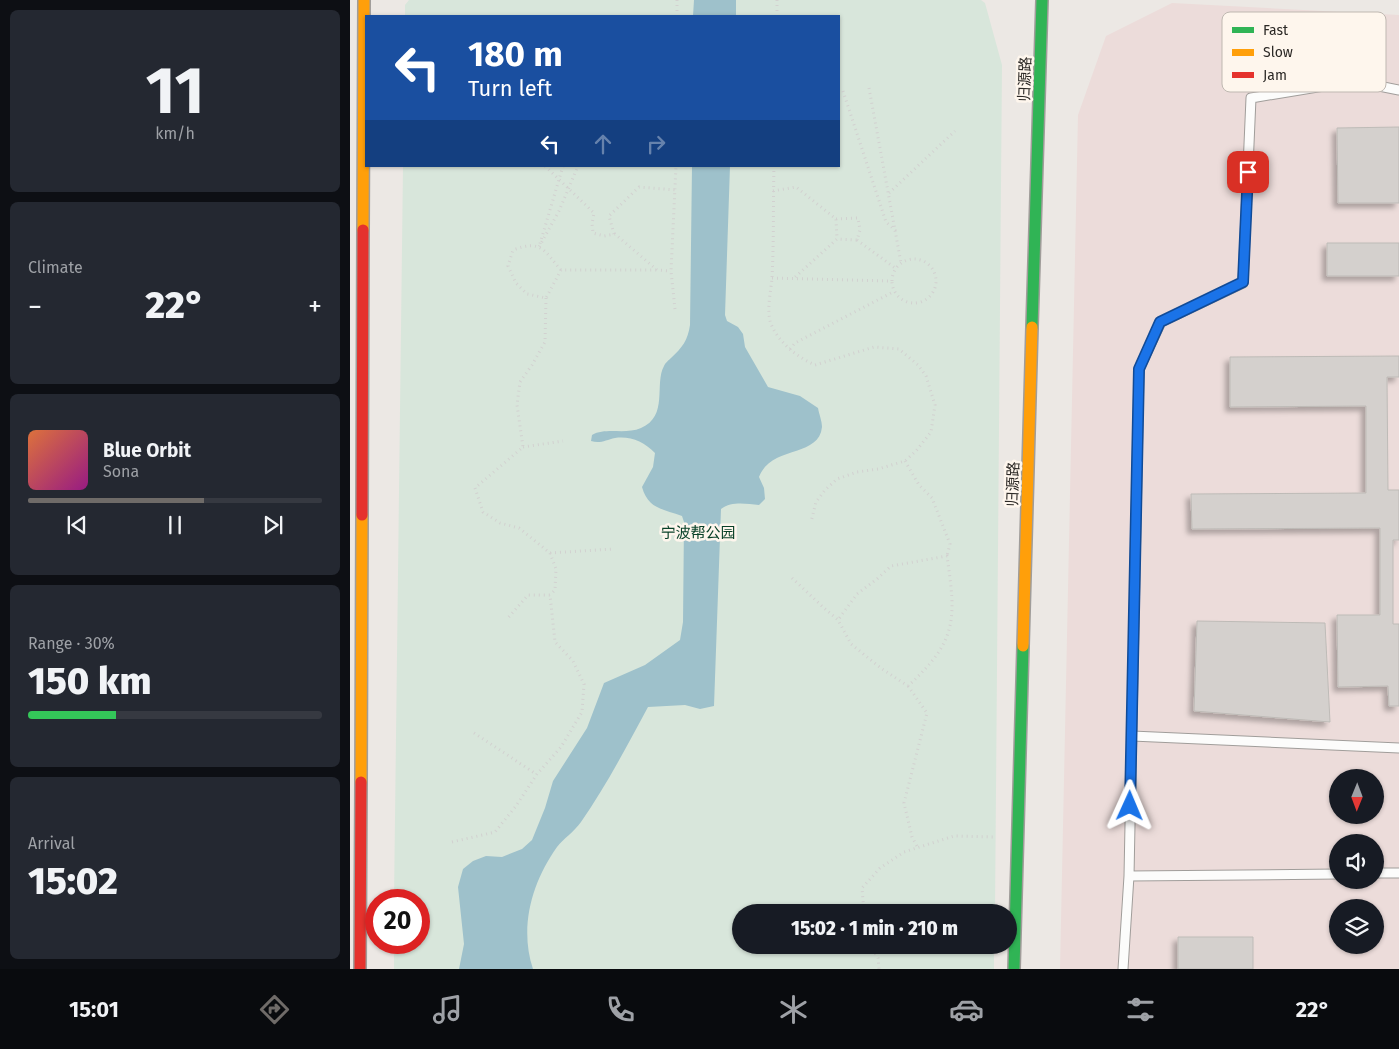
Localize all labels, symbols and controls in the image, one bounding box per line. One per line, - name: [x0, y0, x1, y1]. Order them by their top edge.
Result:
- legend: [1222, 12, 1386, 92]
- text: Fast: [1263, 22, 1289, 39]
- text: 180 m: [468, 33, 563, 75]
- icon: left: [385, 35, 450, 100]
- text: Slow: [1263, 44, 1293, 61]
- text: 11: [145, 52, 205, 130]
- street label: 归源路: [1015, 56, 1035, 102]
- text: Jam: [1263, 67, 1287, 84]
- text: Turn left: [468, 75, 552, 102]
- text: km/h: [155, 124, 195, 143]
- icon: left: [536, 130, 564, 158]
- icon: ahead: [589, 130, 617, 158]
- icon: right: [642, 130, 670, 158]
- pin: [1227, 151, 1269, 193]
- icon: arrive: [1234, 158, 1262, 186]
- text: Climate: [28, 258, 83, 277]
- text: 22°: [145, 282, 205, 328]
- text: −: [28, 290, 42, 323]
- text: +: [308, 290, 322, 323]
- text: Blue Orbit: [103, 439, 191, 462]
- street label: 归源路: [1003, 461, 1023, 507]
- text: Sona: [103, 462, 139, 481]
- icon: previous: [63, 511, 91, 539]
- icon: pause: [161, 511, 189, 539]
- icon: next: [259, 511, 287, 539]
- park label: 宁波帮公园: [660, 524, 736, 542]
- text: Range · 30%: [28, 634, 115, 653]
- text: 150 km: [28, 658, 151, 704]
- north arrow: [1329, 769, 1384, 824]
- map controls: [1329, 769, 1384, 954]
- position arrow: [1103, 779, 1155, 831]
- text: Arrival: [28, 834, 75, 853]
- button: sound: [1329, 834, 1384, 889]
- text: 15:02: [28, 858, 118, 904]
- speed limit sign: 20: [365, 889, 430, 954]
- button: layers: [1329, 899, 1384, 954]
- text: 15:02 · 1 min · 210 m: [791, 917, 958, 940]
- icon: directions: [257, 992, 292, 1027]
- icon: music: [430, 992, 465, 1027]
- icon: phone: [603, 992, 638, 1027]
- icon: climate: [776, 992, 811, 1027]
- icon: car: [949, 992, 984, 1027]
- icon: filters: [1123, 992, 1158, 1027]
- text: 15:01: [69, 996, 119, 1023]
- text: 22°: [1296, 996, 1330, 1023]

